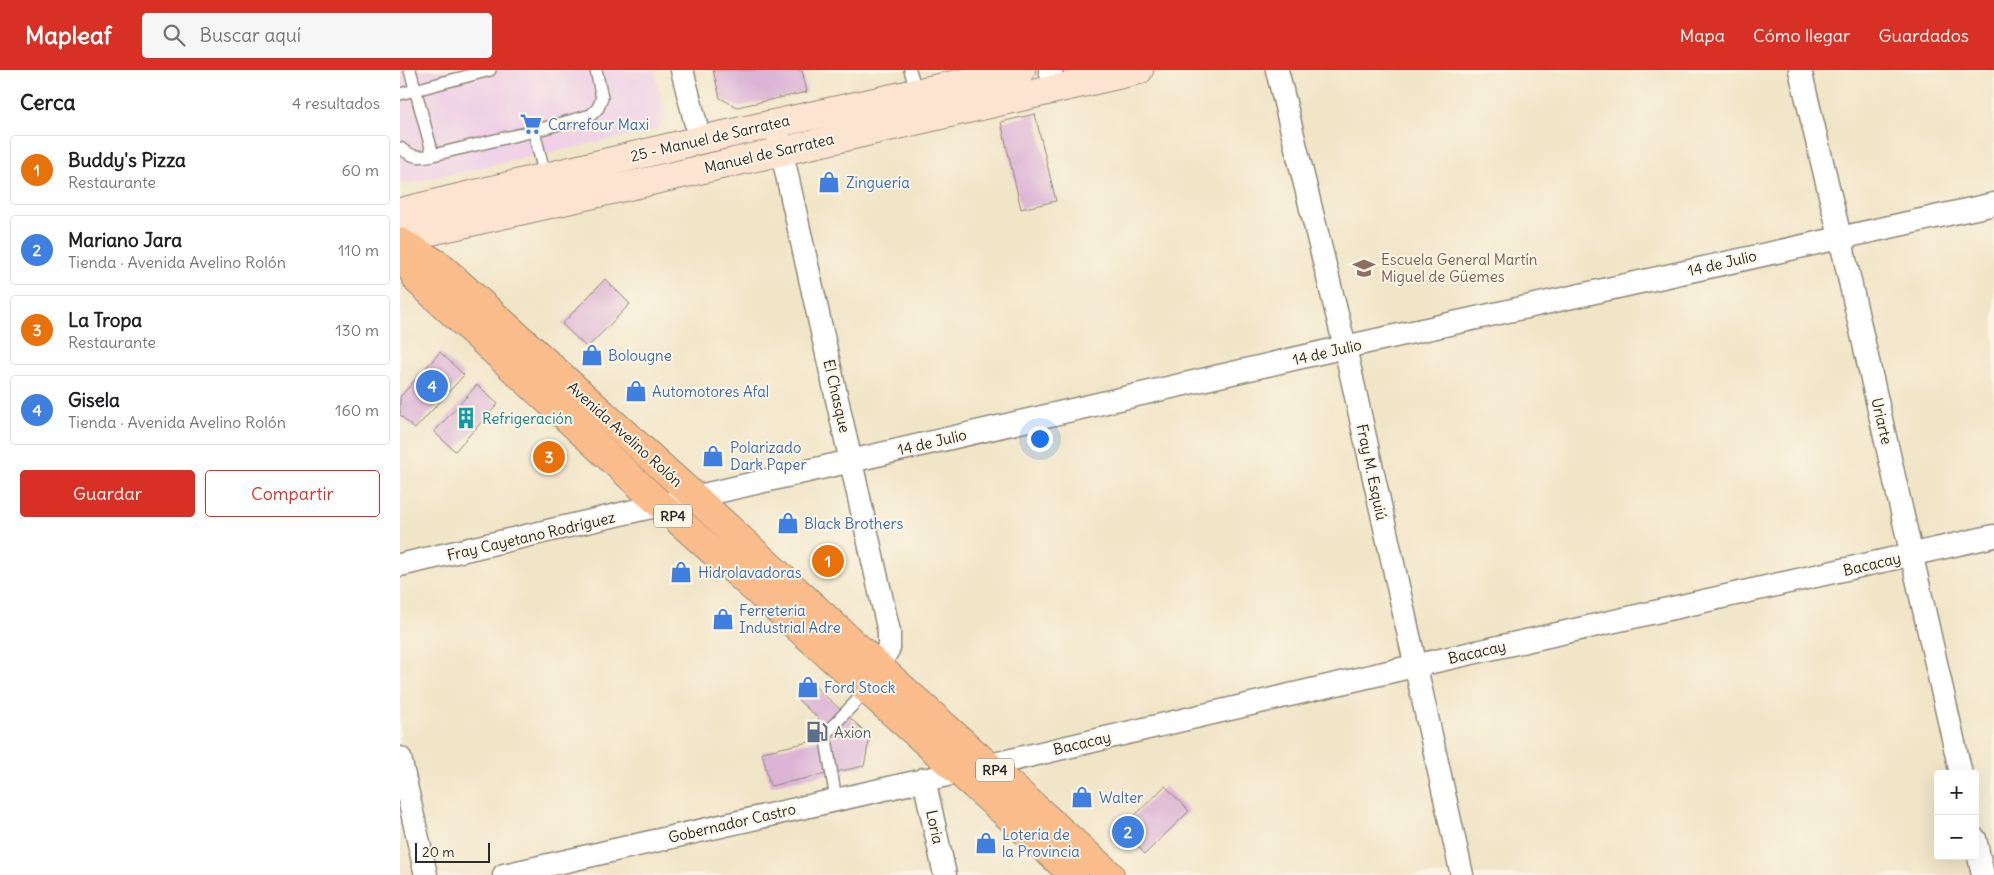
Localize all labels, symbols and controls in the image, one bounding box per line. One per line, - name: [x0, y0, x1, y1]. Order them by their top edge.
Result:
- search box: [142, 13, 492, 58]
- text: Mapleaf: [25, 20, 112, 50]
- icon: search: [160, 21, 188, 49]
- text: Buscar aquí: [200, 23, 301, 47]
- text: Mapa: [1680, 24, 1725, 47]
- text: Cómo llegar: [1753, 24, 1850, 47]
- text: Guardados: [1878, 24, 1969, 47]
- text: Cerca: [20, 89, 75, 116]
- text: 4 resultados: [292, 93, 380, 113]
- supermarket icon: Carrefour Maxi: [518, 111, 544, 137]
- street label: 25 - Manuel de Sarratea: [629, 111, 791, 165]
- place label: Carrefour Maxi: [548, 115, 649, 134]
- street label: Manuel de Sarratea: [702, 129, 836, 177]
- text: Buddy's Pizza: [68, 148, 186, 172]
- text: 1: [34, 160, 40, 180]
- text: 60 m: [341, 160, 379, 180]
- shop icon: Zinguería: [816, 169, 842, 195]
- text: Restaurante: [68, 172, 156, 192]
- place label: Zinguería: [846, 173, 910, 192]
- text: Mariano Jara: [68, 228, 182, 252]
- text: 2: [33, 240, 41, 260]
- text: 110 m: [338, 240, 379, 260]
- street label: 14 de Julio: [1686, 246, 1758, 280]
- place label: Escuela General Martín Miguel de Güemes: [1381, 250, 1538, 286]
- text: Tienda · Avenida Avelino Rolón: [68, 252, 286, 272]
- school or university icon: Escuela General Martín Miguel de Güemes: [1351, 255, 1377, 281]
- text: La Tropa: [68, 308, 142, 332]
- text: 3: [32, 320, 42, 340]
- text: 130 m: [335, 320, 379, 340]
- text: Restaurante: [68, 332, 156, 352]
- street label: 14 de Julio: [1291, 335, 1363, 369]
- shop icon: Bolougne: [579, 342, 605, 368]
- place label: Bolougne: [608, 346, 672, 365]
- street label: El Chasque: [819, 357, 855, 435]
- pin: 4: [416, 367, 448, 405]
- street label: Avenida Avelino Rolón: [563, 377, 687, 491]
- shop icon: Automotores Afal: [623, 378, 649, 404]
- place label: Automotores Afal: [652, 382, 769, 401]
- text: Gisela: [68, 388, 120, 412]
- street label: Uriarte: [1867, 396, 1897, 446]
- text: 4: [32, 400, 42, 420]
- text: 160 m: [335, 400, 379, 420]
- building icon: Refrigeración: [453, 405, 479, 431]
- place label: Refrigeración: [482, 409, 573, 428]
- text: Tienda · Avenida Avelino Rolón: [68, 412, 286, 432]
- street label: Fray M. Esquiú: [1353, 422, 1392, 522]
- street label: 14 de Julio: [896, 425, 968, 459]
- your location: [1027, 426, 1053, 452]
- pin: 3: [533, 438, 565, 476]
- place label: Polarizado Dark Paper: [730, 438, 807, 474]
- shop icon: Polarizado Dark Paper: [700, 443, 726, 469]
- button: Guardar: [20, 470, 195, 517]
- button: Compartir: [205, 470, 380, 517]
- road number: RP4: [654, 504, 692, 528]
- street label: Fray Cayetano Rodríguez: [445, 507, 617, 565]
- shop icon: Black Brothers: [775, 510, 801, 536]
- place label: Black Brothers: [804, 514, 904, 533]
- pin: 1: [812, 542, 844, 580]
- street label: Bacacay: [1841, 548, 1903, 580]
- shop icon: Hidrolavadoras: [668, 559, 694, 585]
- place label: Hidrolavadoras: [698, 563, 802, 582]
- place label: Ferretería Industrial Adre: [739, 601, 841, 637]
- shop icon: Ferretería Industrial Adre: [710, 606, 736, 632]
- street label: Bacacay: [1446, 636, 1508, 668]
- shop icon: Ford Stock: [795, 674, 821, 700]
- place label: Ford Stock: [824, 678, 896, 697]
- fuel station icon: Axion: [804, 719, 830, 745]
- place label: Axion: [834, 723, 872, 742]
- street label: Bacacay: [1051, 727, 1113, 759]
- road number: RP4: [976, 758, 1014, 782]
- map controls: [1934, 770, 1979, 860]
- button: +: [1934, 770, 1979, 815]
- shop icon: Walter: [1069, 784, 1095, 810]
- place label: Walter: [1099, 788, 1143, 807]
- street label: Gobernador Castro: [666, 799, 798, 847]
- street label: Loria: [922, 808, 948, 846]
- pin: 2: [1112, 813, 1144, 851]
- button: −: [1934, 815, 1979, 860]
- place label: Lotería de la Provincia: [1002, 825, 1080, 861]
- shop icon: Lotería de la Provincia: [973, 830, 999, 856]
- scale bar: [415, 840, 490, 863]
- text: 20 m: [422, 843, 455, 861]

